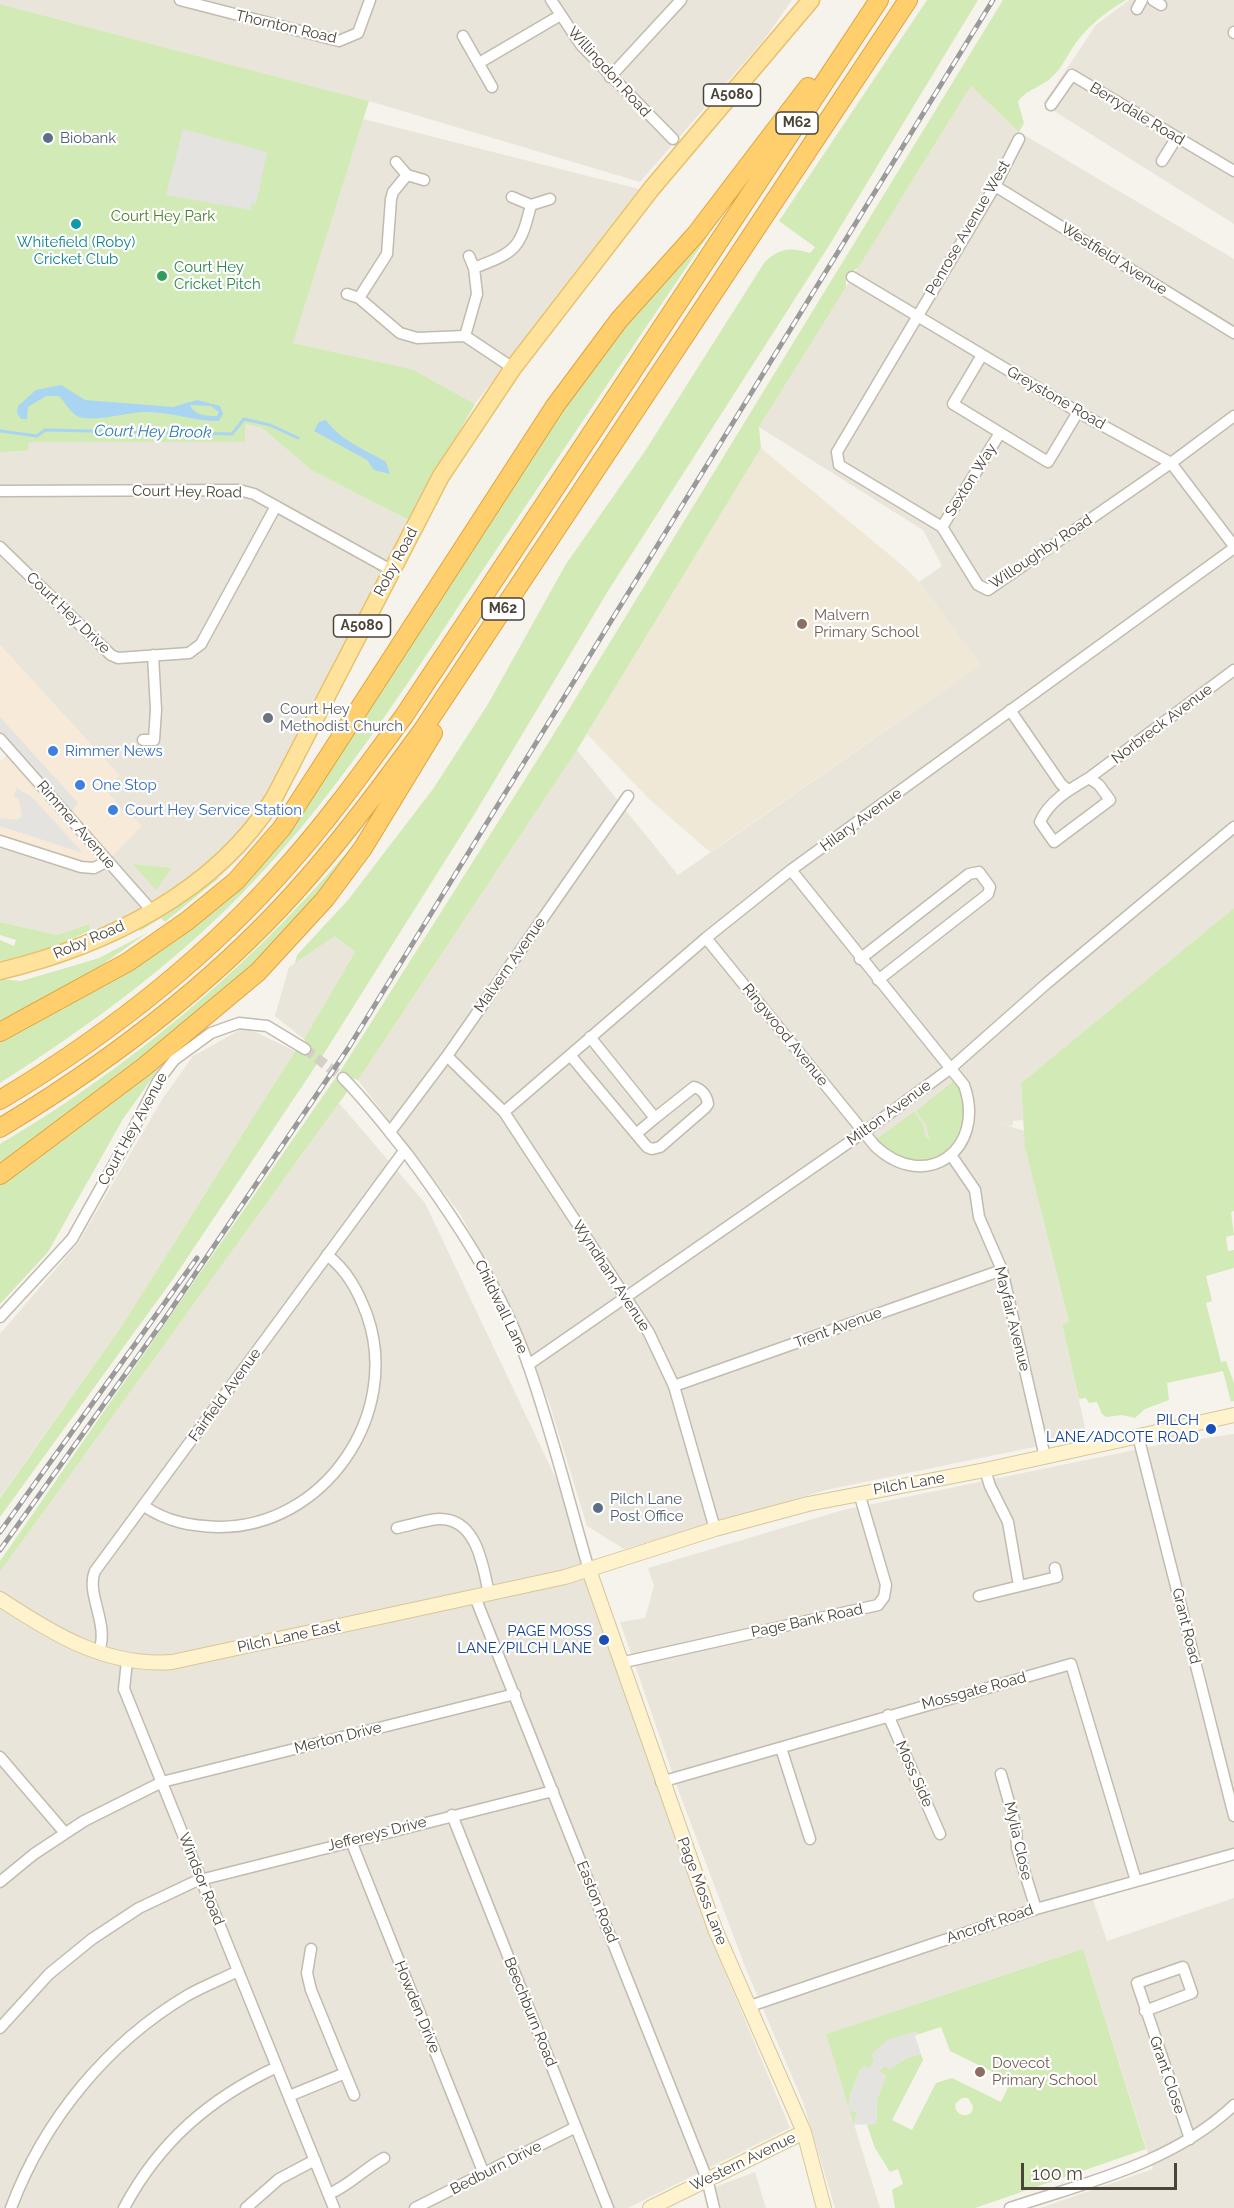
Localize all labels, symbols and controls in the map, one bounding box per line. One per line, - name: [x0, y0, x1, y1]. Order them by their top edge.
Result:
- street label: Thornton Road: [234, 7, 338, 47]
- street label: Willingdon Road: [564, 23, 654, 121]
- street label: Berrydale Road: [1086, 79, 1188, 149]
- road number: A5080: [704, 84, 760, 106]
- road number: M62: [776, 112, 818, 134]
- place label: Biobank: [60, 129, 116, 147]
- marker: Biobank: [41, 131, 55, 145]
- street label: Penrose Avenue West: [922, 157, 1014, 299]
- park label: Court Hey Park: [111, 207, 215, 225]
- marker: Whitefield (Roby) Cricket Club: [69, 217, 83, 231]
- street label: Westfield Avenue: [1058, 219, 1170, 299]
- place label: Whitefield (Roby) Cricket Club: [17, 233, 135, 268]
- place label: Court Hey Cricket Pitch: [174, 258, 261, 293]
- marker: Court Hey Cricket Pitch: [155, 269, 169, 283]
- street label: Greystone Road: [1004, 363, 1108, 433]
- water label: Court Hey Brook: [94, 421, 212, 443]
- street label: Sexton Way: [942, 440, 1000, 520]
- street label: Court Hey Road: [132, 482, 242, 502]
- street label: Willoughby Road: [986, 511, 1096, 593]
- street label: Roby Road: [370, 524, 422, 600]
- street label: Court Hey Drive: [22, 568, 114, 658]
- road number: M62: [482, 598, 524, 620]
- place label: Malvern Primary School: [814, 606, 919, 641]
- road number: A5080: [334, 615, 391, 637]
- marker: Malvern Primary School: [795, 617, 809, 631]
- street label: Norbreck Avenue: [1108, 680, 1216, 768]
- place label: Court Hey Methodist Church: [280, 700, 403, 735]
- marker: Court Hey Methodist Church: [261, 711, 275, 725]
- place label: Rimmer News: [65, 742, 163, 760]
- marker: Rimmer News: [46, 744, 60, 758]
- place label: One Stop: [92, 776, 157, 794]
- street label: Rimmer Avenue: [33, 777, 119, 873]
- marker: One Stop: [73, 778, 87, 792]
- street label: Hilary Avenue: [817, 784, 905, 856]
- place label: Court Hey Service Station: [125, 801, 302, 819]
- marker: Court Hey Service Station: [106, 803, 120, 817]
- street label: Malvern Avenue: [470, 914, 550, 1016]
- street label: Roby Road: [51, 917, 127, 963]
- street label: Ringwood Avenue: [738, 980, 832, 1090]
- street label: Court Hey Avenue: [94, 1069, 172, 1189]
- street label: Milton Avenue: [843, 1076, 935, 1150]
- street label: Wyndham Avenue: [568, 1217, 654, 1335]
- street label: Childwall Lane: [470, 1257, 532, 1357]
- street label: Mayfair Avenue: [990, 1265, 1034, 1373]
- street label: Trent Avenue: [792, 1304, 884, 1352]
- street label: Fairfield Avenue: [185, 1345, 265, 1445]
- place label: PILCH LANE/ADCOTE ROAD: [1046, 1411, 1199, 1446]
- marker: PILCH LANE/ADCOTE ROAD: [1204, 1422, 1218, 1436]
- street label: Pilch Lane: [872, 1469, 946, 1499]
- place label: Pilch Lane Post Office: [610, 1490, 683, 1525]
- marker: Pilch Lane Post Office: [591, 1501, 605, 1515]
- street label: Grant Road: [1168, 1586, 1204, 1666]
- street label: Page Bank Road: [749, 1600, 865, 1642]
- street label: Pilch Lane East: [236, 1617, 342, 1657]
- place label: PAGE MOSS LANE/PILCH LANE: [457, 1622, 592, 1657]
- marker: PAGE MOSS LANE/PILCH LANE: [597, 1633, 611, 1647]
- street label: Mossgate Road: [920, 1668, 1028, 1714]
- street label: Merton Drive: [293, 1718, 383, 1758]
- street label: Moss Side: [891, 1738, 937, 1810]
- street label: Mylia Close: [1000, 1800, 1036, 1882]
- street label: Jeffereys Drive: [326, 1813, 428, 1855]
- street label: Windsor Road: [174, 1830, 228, 1928]
- street label: Page Moss Lane: [673, 1835, 731, 1947]
- street label: Easton Road: [572, 1858, 622, 1946]
- street label: Ancroft Road: [944, 1901, 1036, 1947]
- street label: Beechburn Road: [500, 1955, 560, 2069]
- street label: Howden Drive: [390, 1958, 444, 2056]
- street label: Grant Close: [1145, 2034, 1189, 2116]
- place label: Dovecot Primary School: [992, 2054, 1097, 2089]
- marker: Dovecot Primary School: [973, 2065, 987, 2079]
- street label: Western Avenue: [687, 2129, 799, 2195]
- street label: Bedburn Drive: [447, 2137, 545, 2199]
- scale bar: [1024, 2151, 1180, 2189]
- text: 100 m: [1032, 2163, 1083, 2184]

